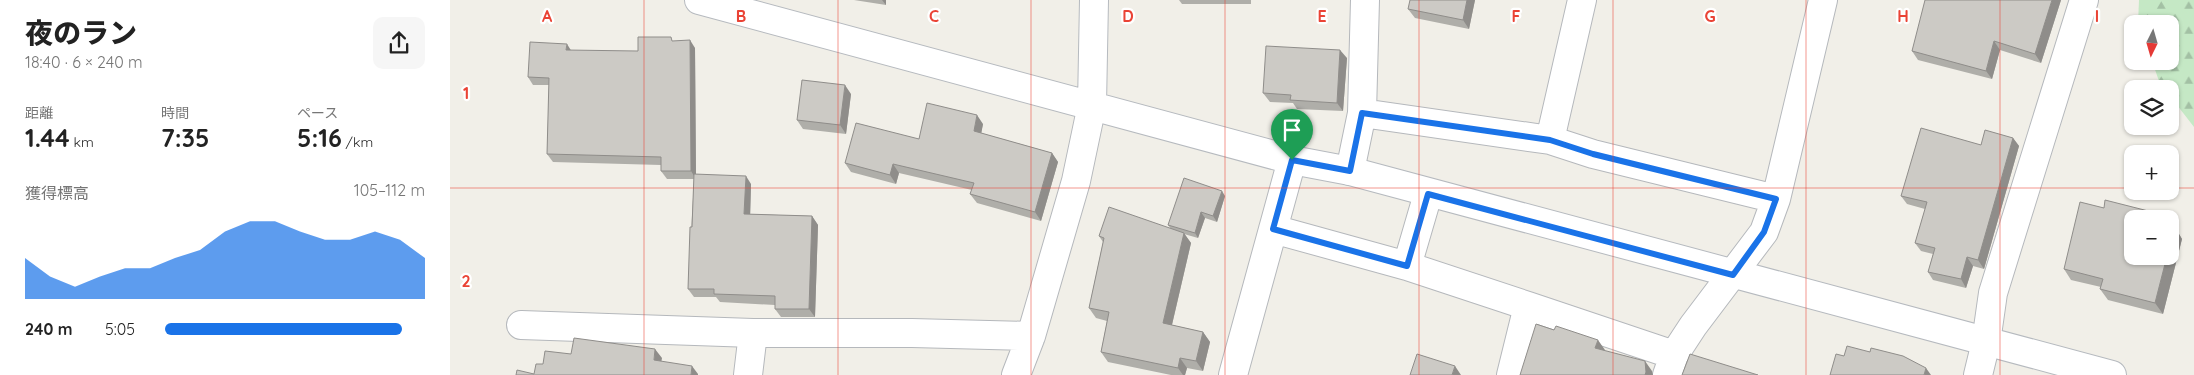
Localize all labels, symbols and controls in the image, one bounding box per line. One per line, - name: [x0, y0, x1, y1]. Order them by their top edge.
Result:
- text: A: [542, 6, 553, 26]
- text: B: [736, 6, 746, 26]
- text: C: [929, 6, 939, 26]
- text: D: [1122, 6, 1134, 26]
- text: E: [1317, 6, 1327, 26]
- text: F: [1512, 6, 1521, 26]
- text: G: [1704, 6, 1716, 26]
- text: H: [1897, 6, 1909, 26]
- text: I: [2095, 6, 2099, 26]
- text: 夜のラン: [25, 15, 137, 50]
- north arrow: [2124, 15, 2179, 70]
- map controls: [2124, 15, 2179, 265]
- button: share: [373, 17, 425, 69]
- text: 18:40 · 6 × 240 m: [25, 52, 143, 72]
- button: layers: [2124, 80, 2179, 135]
- text: 1: [463, 83, 469, 103]
- text: 距離: [25, 104, 53, 122]
- text: 時間: [161, 104, 189, 122]
- text: ペース: [297, 104, 338, 122]
- pin: [1271, 109, 1313, 160]
- icon: arrive: [1278, 116, 1306, 144]
- text: 1.44: [25, 122, 70, 153]
- text: 7:35: [161, 122, 209, 153]
- text: 5:16: [297, 122, 342, 153]
- text: km: [70, 133, 94, 151]
- text: /km: [342, 133, 373, 151]
- button: +: [2124, 145, 2179, 200]
- text: 105–112 m: [354, 180, 425, 200]
- text: 獲得標高: [25, 183, 89, 203]
- button: −: [2124, 210, 2179, 265]
- text: 2: [461, 271, 471, 291]
- text: 240 m: [25, 319, 73, 339]
- text: 5:05: [105, 319, 135, 339]

